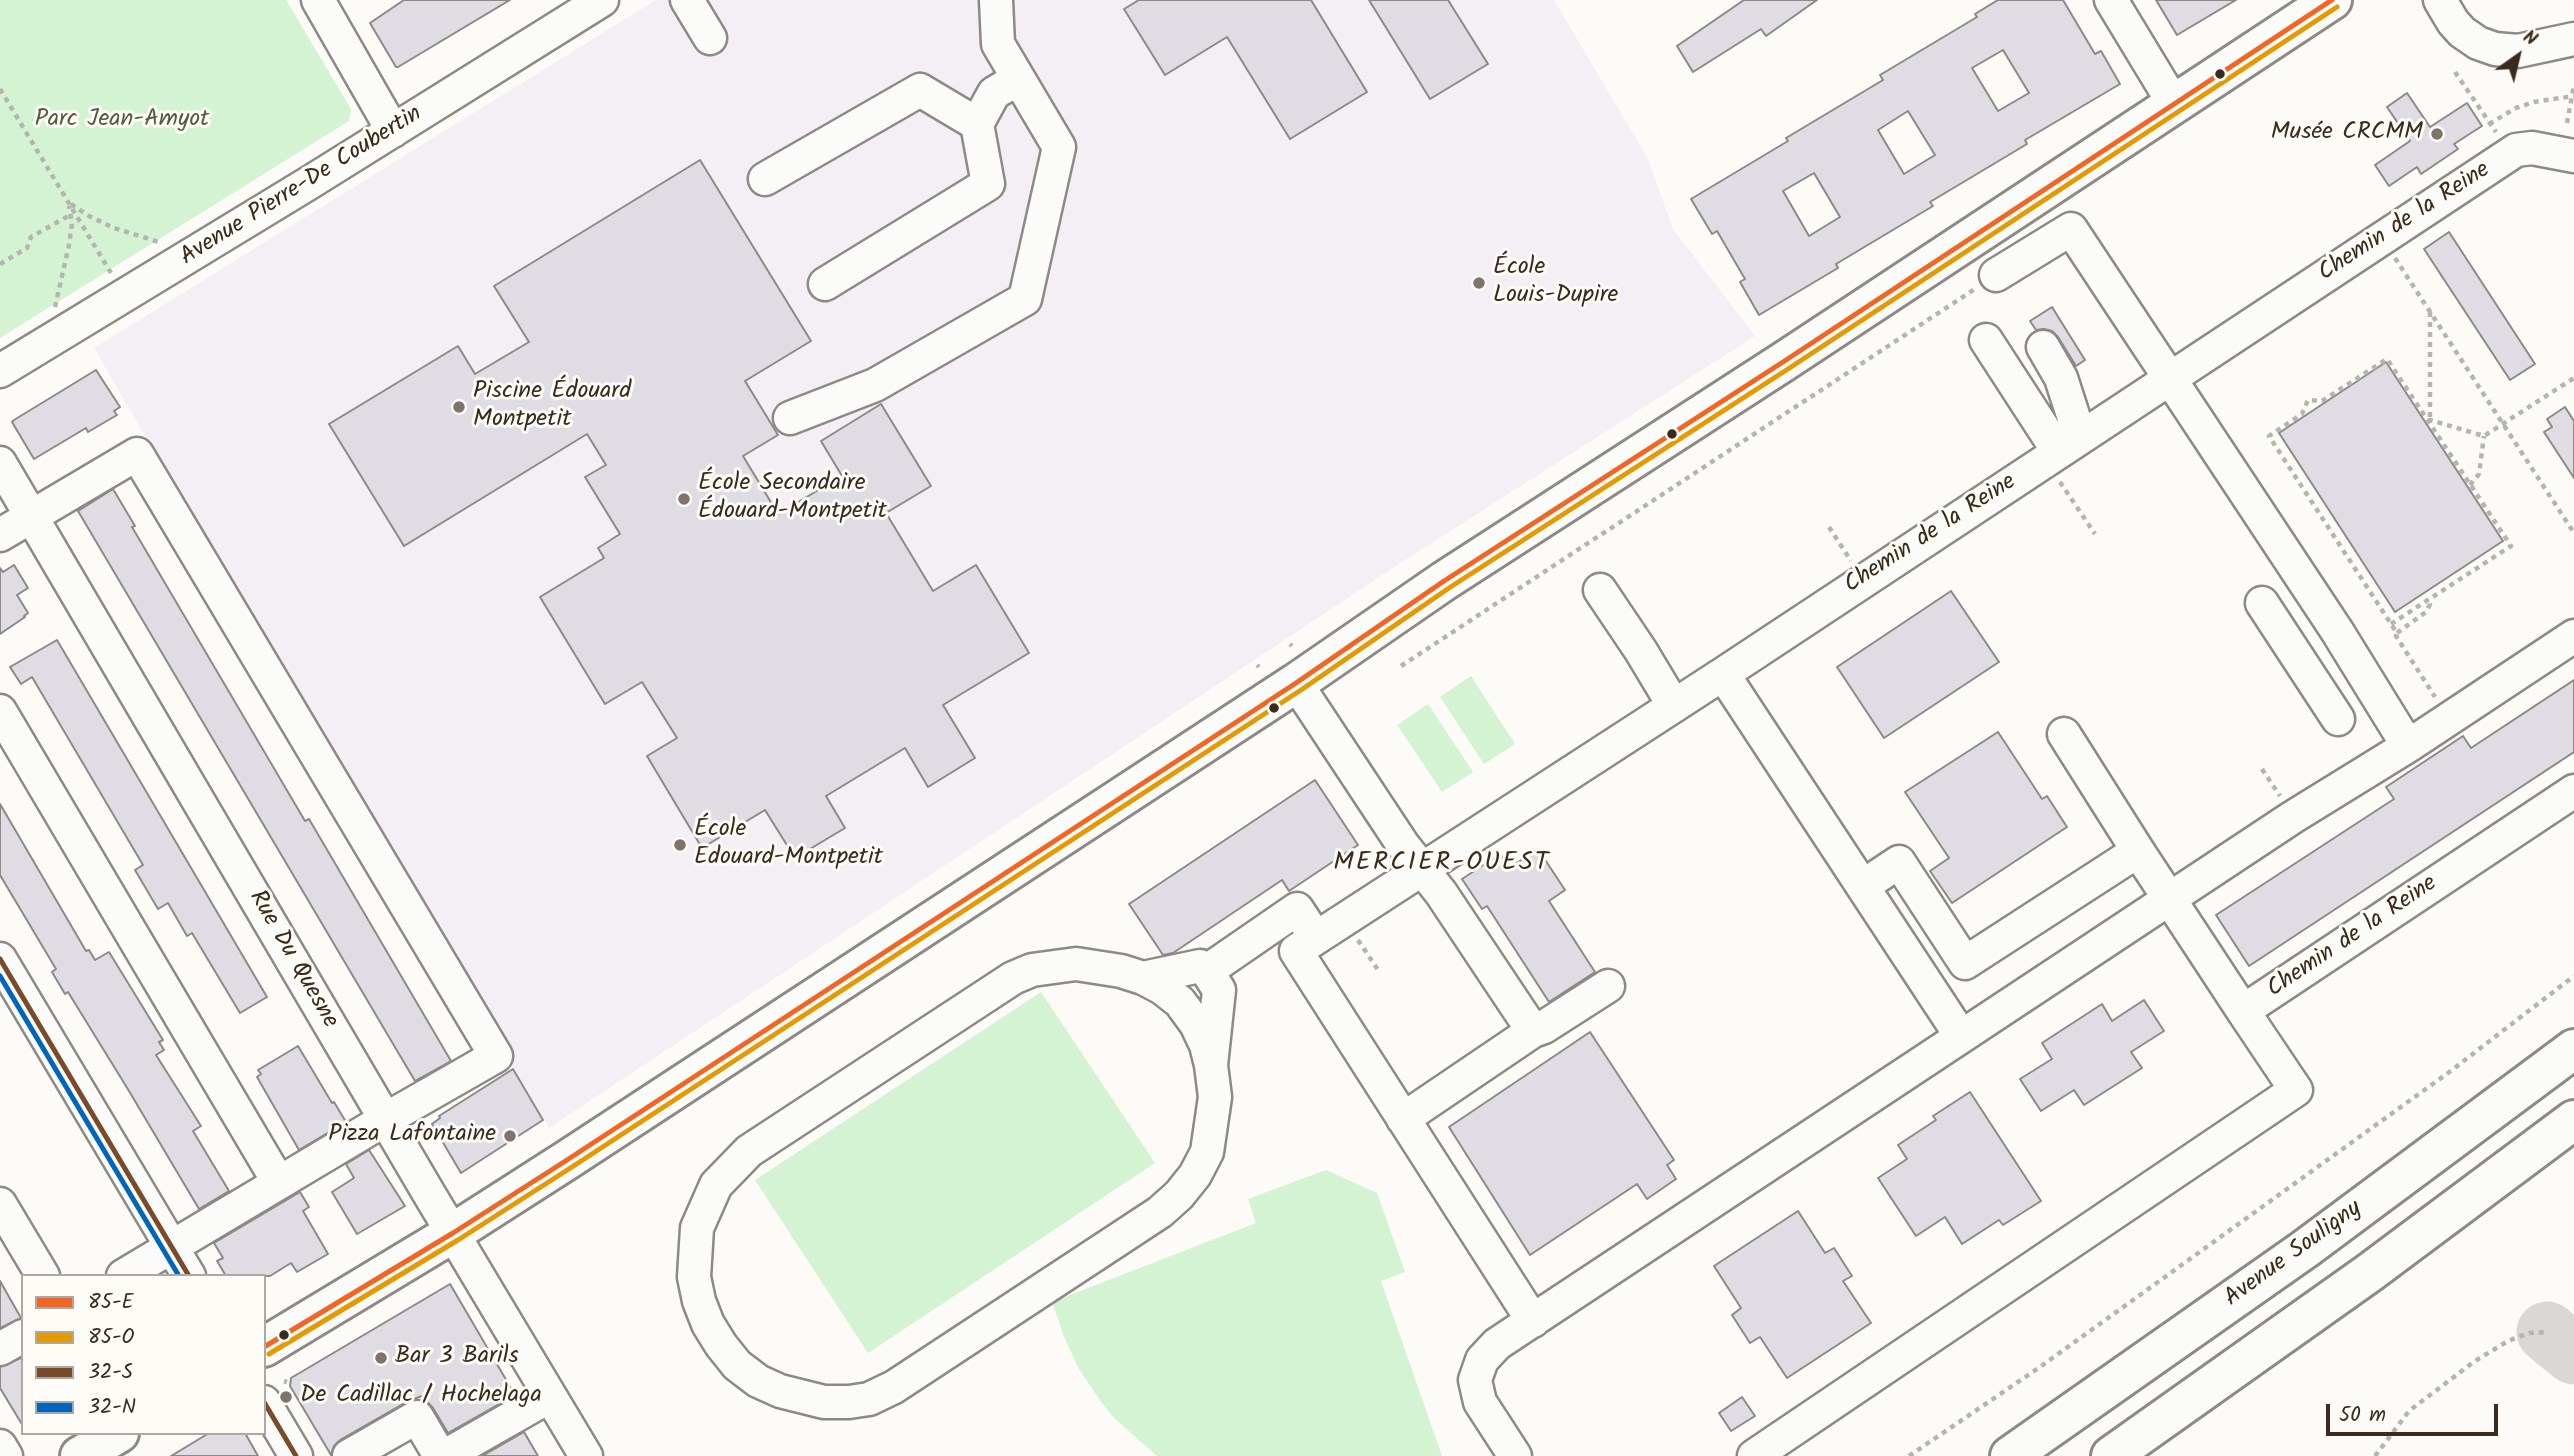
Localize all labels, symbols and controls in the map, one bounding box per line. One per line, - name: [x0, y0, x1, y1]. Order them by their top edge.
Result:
- north arrow: [2483, 21, 2553, 91]
- text: N: [2516, 23, 2543, 54]
- unlabelled marker: [2213, 67, 2227, 81]
- street label: Avenue Pierre-De Coubertin: [176, 101, 428, 273]
- park label: Parc Jean-Amyot: [35, 107, 209, 135]
- place label: Musée CRCMM: [2271, 120, 2423, 148]
- marker: Musée CRCMM: [2429, 126, 2445, 142]
- street label: Chemin de la Reine: [2314, 157, 2496, 289]
- place label: École Louis-Dupire: [1493, 255, 1618, 311]
- marker: École Louis-Dupire: [1471, 275, 1487, 291]
- place label: Piscine Édouard Montpetit: [473, 379, 631, 435]
- marker: Piscine Édouard Montpetit: [451, 399, 467, 415]
- unlabelled marker: [1665, 427, 1679, 441]
- street label: Chemin de la Reine: [1840, 469, 2022, 601]
- place label: École Secondaire Édouard-Montpetit: [698, 471, 887, 527]
- marker: École Secondaire Édouard-Montpetit: [676, 491, 692, 507]
- unlabelled marker: [1267, 701, 1281, 715]
- place label: École Edouard-Montpetit: [694, 817, 883, 873]
- marker: École Edouard-Montpetit: [672, 837, 688, 853]
- district label: MERCIER-OUEST: [1335, 849, 1549, 881]
- street label: Chemin de la Reine: [2263, 871, 2443, 1005]
- street label: Rue Du Quesne: [241, 886, 343, 1034]
- place label: Pizza Lafontaine: [328, 1122, 496, 1150]
- marker: Pizza Lafontaine: [502, 1128, 518, 1144]
- street label: Avenue Souligny: [2220, 1196, 2368, 1314]
- legend: [21, 1274, 266, 1435]
- text: 85-E: [88, 1286, 134, 1319]
- text: 85-O: [88, 1321, 134, 1354]
- unlabelled marker: [277, 1328, 291, 1342]
- place label: Bar 3 Barils: [395, 1344, 519, 1372]
- marker: Bar 3 Barils: [373, 1350, 389, 1366]
- text: 32-S: [88, 1356, 133, 1389]
- place label: De Cadillac / Hochelaga: [300, 1383, 542, 1411]
- marker: De Cadillac / Hochelaga: [278, 1389, 294, 1405]
- scale bar: [2329, 1390, 2500, 1434]
- text: 32-N: [88, 1391, 136, 1424]
- text: 50 m: [2339, 1399, 2386, 1432]

